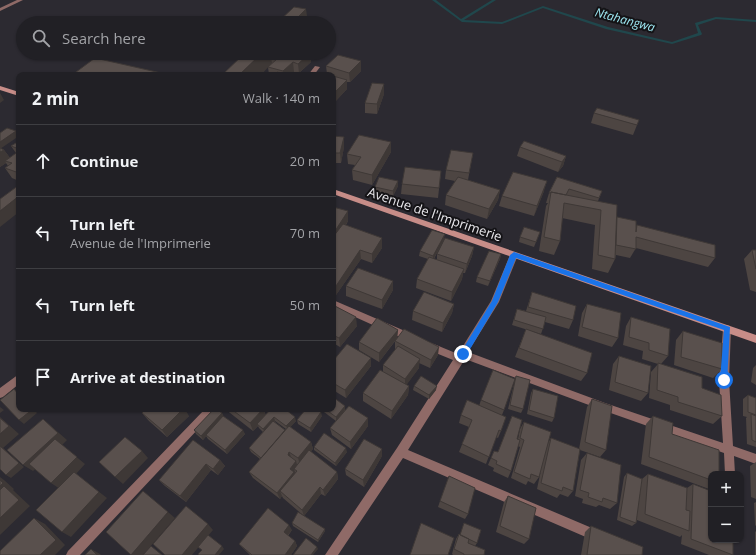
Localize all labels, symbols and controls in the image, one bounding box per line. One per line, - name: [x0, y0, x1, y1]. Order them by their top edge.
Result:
- water label: Ntahangwa: [593, 3, 657, 36]
- search box: [16, 16, 336, 60]
- icon: search: [30, 27, 52, 49]
- text: Search here: [62, 28, 146, 48]
- text: 2 min: [32, 87, 79, 110]
- text: Walk · 140 m: [243, 89, 320, 107]
- icon: ahead: [32, 150, 54, 172]
- text: Continue: [70, 151, 138, 171]
- text: 20 m: [290, 152, 320, 170]
- street label: Avenue de l'Imprimerie: [365, 183, 505, 245]
- text: Turn left: [70, 214, 135, 234]
- icon: left: [32, 222, 54, 244]
- text: 70 m: [290, 224, 320, 242]
- text: Avenue de l'Imprimerie: [70, 234, 211, 252]
- icon: left: [32, 294, 54, 316]
- text: Turn left: [70, 295, 135, 315]
- text: 50 m: [290, 296, 320, 314]
- route end: [454, 345, 472, 363]
- icon: arrive: [32, 366, 54, 388]
- text: Arrive at destination: [70, 367, 225, 387]
- route start: [715, 371, 733, 389]
- map controls: [708, 471, 744, 543]
- button: +: [708, 471, 744, 507]
- button: −: [708, 507, 744, 543]

